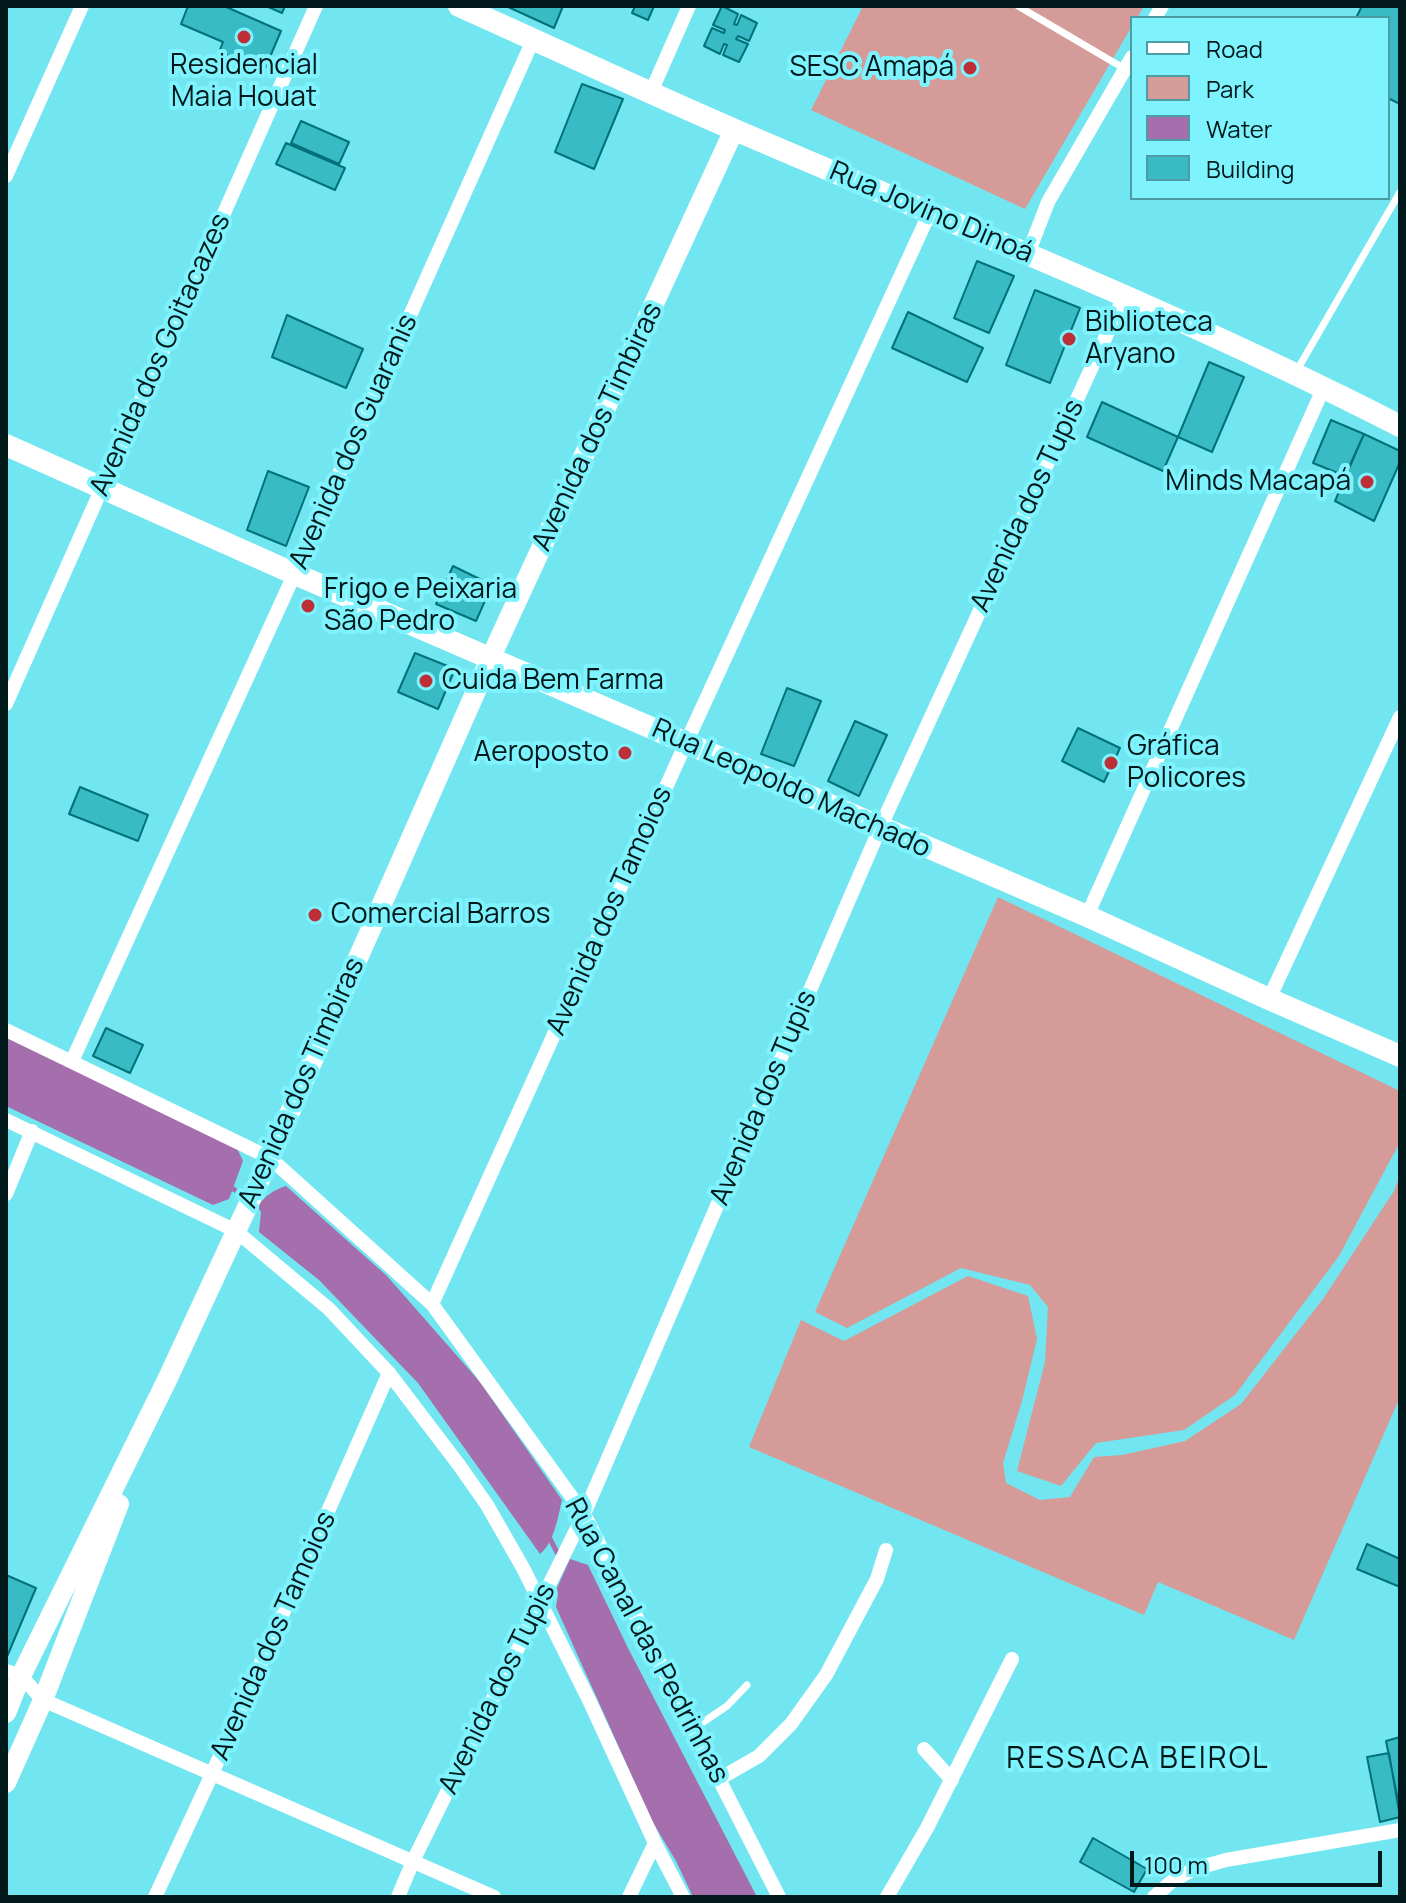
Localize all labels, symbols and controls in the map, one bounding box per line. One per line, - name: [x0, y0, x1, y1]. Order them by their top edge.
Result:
- legend: [1130, 16, 1390, 200]
- marker: Residencial Maia Houat: [235, 28, 253, 46]
- text: Road: [1206, 32, 1263, 65]
- place label: Residencial Maia Houat: [170, 49, 318, 115]
- place label: SESC Amapá: [789, 51, 954, 85]
- marker: SESC Amapá: [961, 59, 979, 77]
- text: Park: [1206, 72, 1254, 105]
- text: Water: [1206, 112, 1273, 145]
- text: Building: [1206, 152, 1294, 185]
- street label: Rua Jovino Dinoá: [824, 155, 1038, 271]
- street label: Avenida dos Goitacazes: [83, 208, 239, 502]
- street label: Avenida dos Timbiras: [526, 297, 670, 557]
- place label: Biblioteca Aryano: [1085, 306, 1213, 372]
- street label: Avenida dos Guaranis: [283, 309, 425, 575]
- marker: Biblioteca Aryano: [1060, 330, 1078, 348]
- street label: Avenida dos Tupis: [964, 395, 1092, 617]
- place label: Minds Macapá: [1165, 465, 1351, 499]
- marker: Minds Macapá: [1358, 473, 1376, 491]
- place label: Frigo e Peixaria São Pedro: [324, 573, 517, 639]
- marker: Frigo e Peixaria São Pedro: [299, 597, 317, 615]
- place label: Cuida Bem Farma: [442, 664, 664, 698]
- marker: Cuida Bem Farma: [417, 672, 435, 690]
- street label: Rua Leopoldo Machado: [647, 712, 935, 866]
- place label: Gráfica Policores: [1127, 730, 1246, 796]
- place label: Aeroposto: [474, 736, 609, 770]
- marker: Aeroposto: [616, 744, 634, 762]
- marker: Gráfica Policores: [1102, 754, 1120, 772]
- street label: Avenida dos Tamoios: [540, 781, 680, 1041]
- place label: Comercial Barros: [331, 898, 550, 932]
- marker: Comercial Barros: [306, 906, 324, 924]
- street label: Avenida dos Timbiras: [232, 953, 372, 1213]
- street label: Avenida dos Tupis: [704, 985, 824, 1211]
- street label: Rua Canal das Pedrinhas: [557, 1493, 735, 1789]
- street label: Avenida dos Tamoios: [204, 1506, 344, 1766]
- street label: Avenida dos Tupis: [432, 1578, 564, 1800]
- district label: RESSACA BEIROL: [1006, 1742, 1270, 1778]
- scale bar: [1134, 1835, 1386, 1885]
- text: 100 m: [1144, 1848, 1208, 1881]

